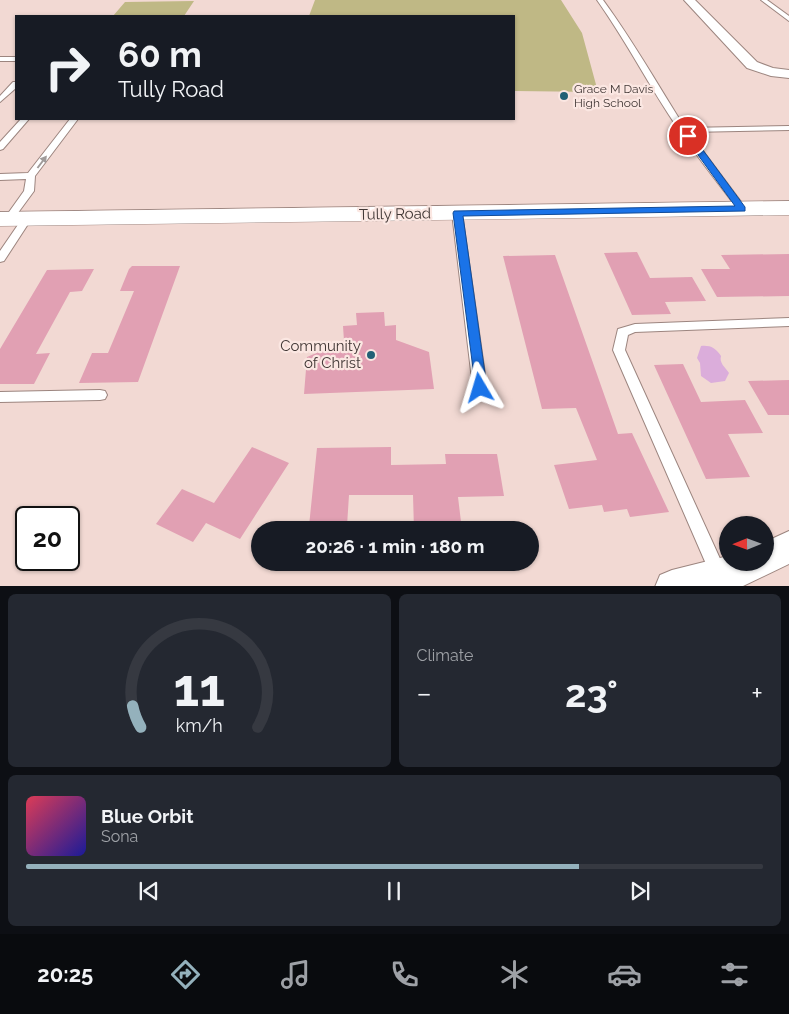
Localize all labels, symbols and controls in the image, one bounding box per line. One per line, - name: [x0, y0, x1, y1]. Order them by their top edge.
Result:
- text: 60 m: [118, 34, 202, 75]
- icon: right: [35, 35, 100, 100]
- text: Tully Road: [118, 76, 224, 102]
- place label: Grace M Davis High School: [574, 82, 653, 110]
- marker: Grace M Davis High School: [558, 90, 570, 102]
- pin: [667, 115, 709, 157]
- icon: arrive: [674, 122, 702, 150]
- one-way arrow: [36, 156, 47, 169]
- street label: Tully Road: [359, 204, 431, 224]
- place label: Community of Christ: [280, 337, 361, 372]
- marker: Community of Christ: [365, 349, 377, 361]
- position arrow: [453, 361, 505, 413]
- speed limit sign: 20: [15, 506, 80, 571]
- north arrow: [719, 516, 774, 571]
- map controls: [719, 516, 774, 571]
- text: 20:26 · 1 min · 180 m: [306, 535, 484, 557]
- text: Climate: [417, 646, 473, 665]
- text: 11: [174, 657, 225, 718]
- text: 23°: [565, 671, 618, 716]
- text: −: [417, 677, 432, 710]
- text: +: [751, 677, 763, 710]
- text: km/h: [176, 715, 223, 736]
- text: Blue Orbit: [101, 805, 193, 827]
- text: Sona: [101, 827, 138, 846]
- icon: previous: [135, 877, 163, 905]
- icon: pause: [380, 877, 408, 905]
- icon: next: [626, 877, 654, 905]
- icon: directions: [168, 957, 203, 992]
- icon: music: [278, 957, 313, 992]
- icon: phone: [387, 957, 422, 992]
- icon: climate: [497, 957, 532, 992]
- icon: car: [607, 957, 642, 992]
- icon: filters: [717, 957, 752, 992]
- text: 20:25: [37, 961, 93, 987]

